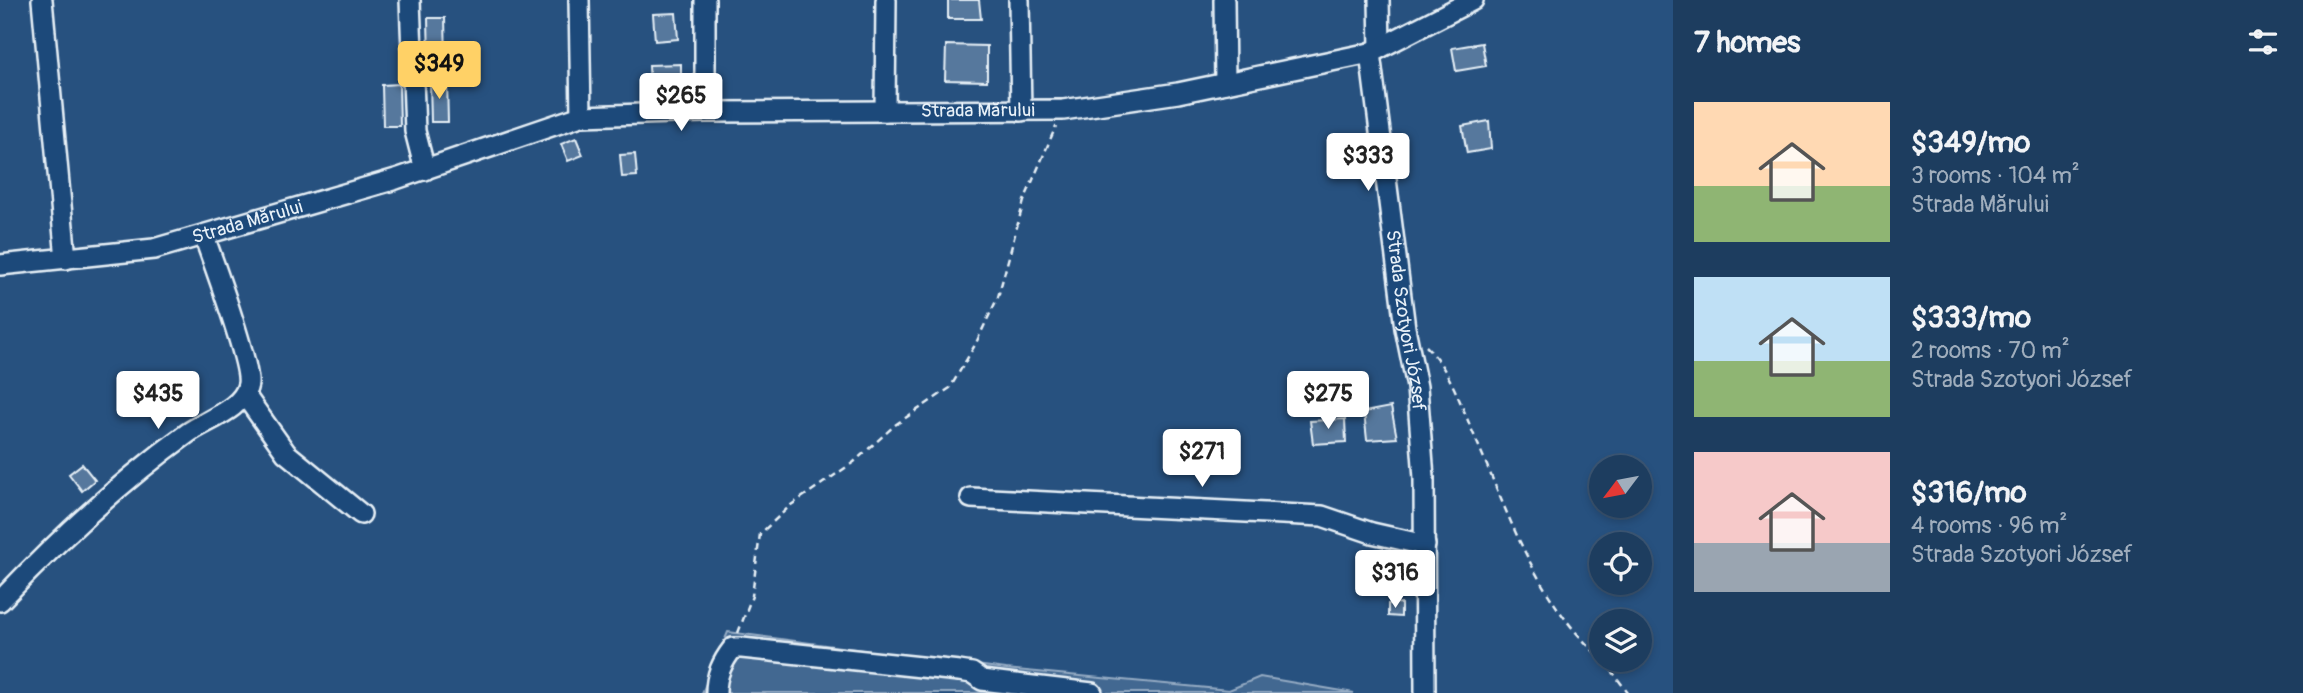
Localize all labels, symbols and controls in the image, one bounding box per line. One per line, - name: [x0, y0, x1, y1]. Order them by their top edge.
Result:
- icon: filters: [2244, 23, 2282, 61]
- text: 7 homes: [1694, 24, 1801, 61]
- pin: $349: [398, 42, 480, 101]
- text: $349: [414, 49, 464, 78]
- pin: $265: [640, 74, 722, 133]
- text: $265: [655, 81, 707, 110]
- street label: Strada Mărului: [921, 98, 1035, 123]
- text: $349/mo: [1911, 124, 2030, 161]
- icon: home: [1750, 130, 1834, 214]
- pin: $333: [1327, 134, 1409, 193]
- text: $333: [1343, 141, 1393, 170]
- text: 3 rooms · 104 m²: [1911, 161, 2080, 190]
- text: Strada Mărului: [1911, 190, 2049, 219]
- street label: Strada Mărului: [189, 195, 305, 249]
- street label: Strada Szotyori József: [1381, 228, 1431, 412]
- text: $333/mo: [1911, 299, 2031, 336]
- icon: home: [1750, 305, 1834, 389]
- text: 2 rooms · 70 m²: [1911, 336, 2070, 365]
- text: Strada Szotyori József: [1911, 365, 2133, 394]
- pin: $435: [117, 372, 199, 431]
- pin: $275: [1287, 372, 1369, 431]
- text: $435: [132, 379, 184, 408]
- text: $275: [1303, 379, 1353, 408]
- pin: $271: [1161, 430, 1243, 489]
- text: $271: [1179, 437, 1225, 466]
- north arrow: [1589, 455, 1652, 518]
- map controls: [1589, 455, 1652, 672]
- text: $316/mo: [1911, 474, 2027, 511]
- icon: home: [1750, 480, 1834, 564]
- text: 4 rooms · 96 m²: [1911, 511, 2067, 540]
- button: locate: [1589, 532, 1652, 595]
- text: Strada Szotyori József: [1911, 540, 2133, 569]
- pin: $316: [1354, 550, 1436, 610]
- text: $316: [1371, 558, 1419, 587]
- button: layers: [1589, 609, 1652, 672]

